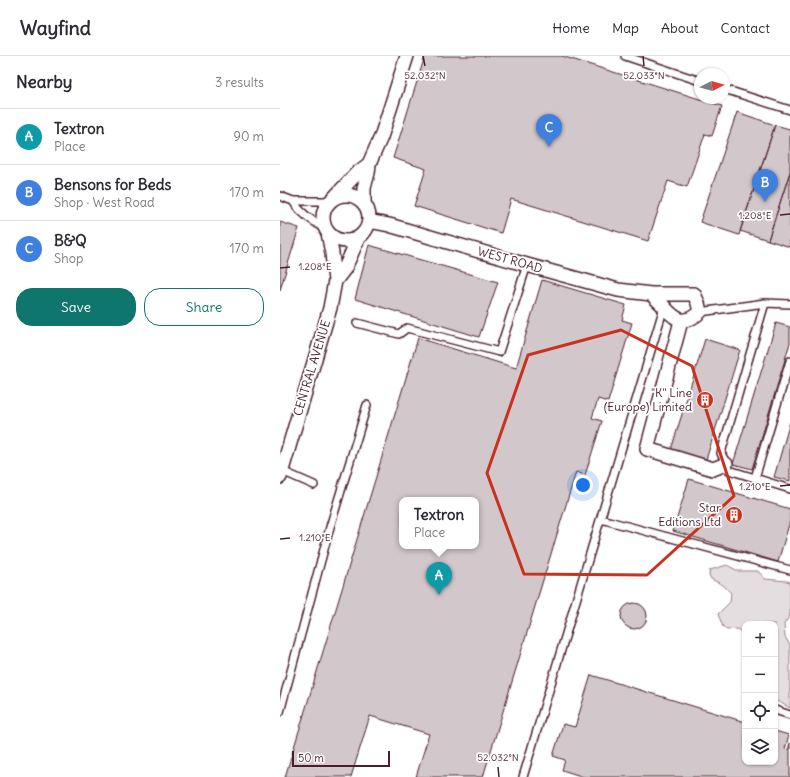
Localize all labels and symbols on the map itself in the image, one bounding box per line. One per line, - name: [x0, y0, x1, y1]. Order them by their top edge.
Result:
- north arrow: [694, 68, 730, 104]
- text: 52.032°N: [404, 69, 446, 82]
- text: 52.033°N: [623, 69, 665, 82]
- pin: C: [536, 114, 562, 147]
- pin: B: [752, 169, 778, 202]
- text: 1.208°E: [738, 209, 772, 222]
- street label: WEST ROAD: [476, 243, 544, 276]
- text: 1.208°E: [298, 260, 332, 273]
- street label: CENTRAL AVENUE: [290, 318, 333, 418]
- place label: "K" Line (Europe) Limited: [604, 385, 692, 414]
- building icon: "K" Line (Europe) Limited: [695, 390, 715, 410]
- your location: [573, 475, 593, 495]
- text: 1.210°E: [739, 480, 771, 493]
- place label: Star Editions Ltd: [658, 500, 721, 529]
- building icon: Star Editions Ltd: [724, 505, 744, 525]
- text: 1.210°E: [299, 531, 331, 544]
- pin: A: [426, 562, 452, 595]
- scale bar: [292, 749, 390, 768]
- text: 52.032°N: [477, 751, 519, 764]

